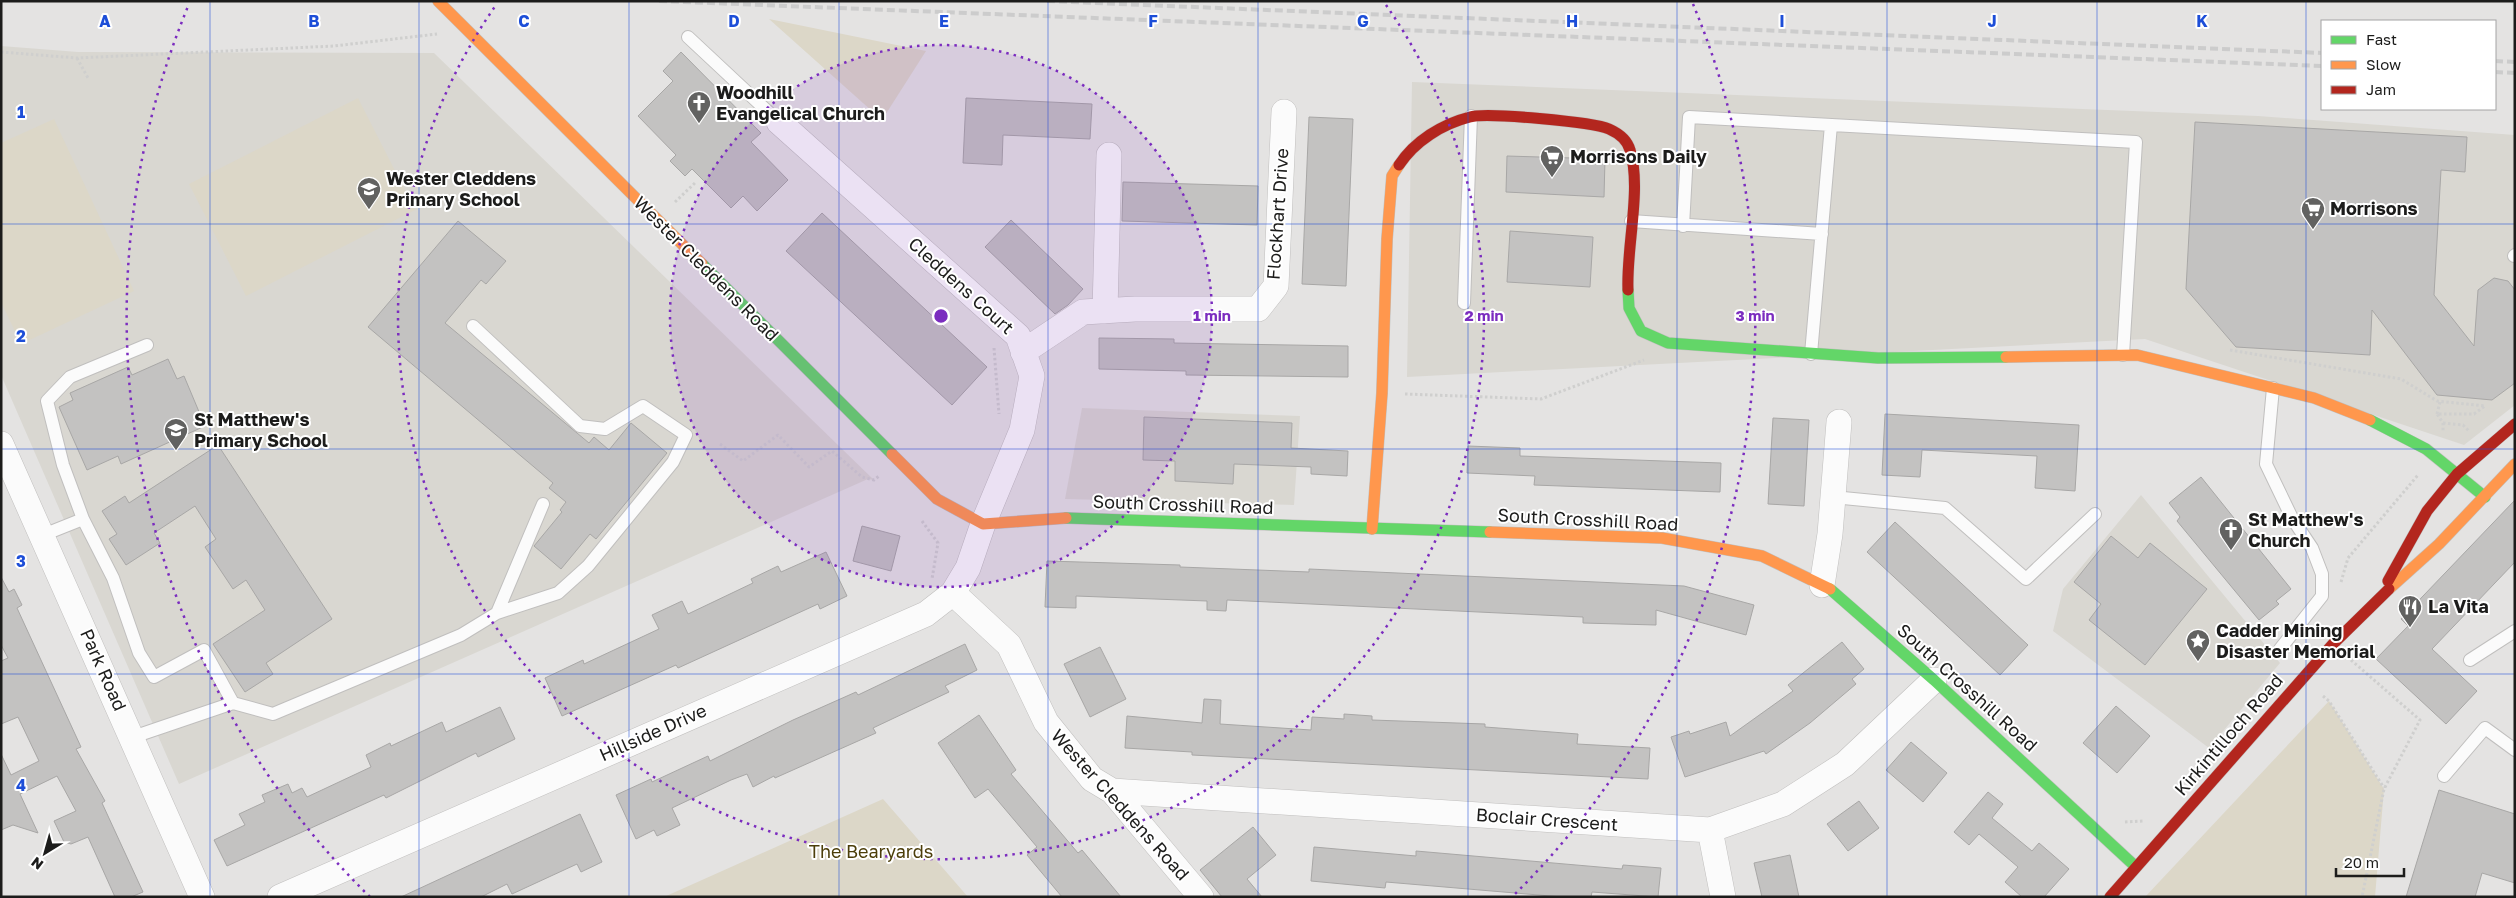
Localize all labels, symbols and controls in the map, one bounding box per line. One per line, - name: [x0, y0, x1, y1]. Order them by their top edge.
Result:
- text: A: [99, 11, 111, 31]
- text: B: [308, 11, 320, 31]
- text: C: [518, 11, 530, 31]
- text: D: [728, 11, 740, 31]
- text: E: [939, 11, 949, 31]
- text: F: [1148, 11, 1158, 31]
- text: G: [1357, 11, 1369, 31]
- text: H: [1566, 11, 1578, 31]
- text: I: [1779, 11, 1785, 31]
- text: J: [1987, 11, 1997, 31]
- text: K: [2196, 11, 2208, 31]
- legend: [2321, 20, 2496, 110]
- text: Fast: [2366, 30, 2397, 48]
- text: Slow: [2366, 55, 2401, 73]
- text: Jam: [2366, 80, 2396, 98]
- place label: Woodhill Evangelical Church: [716, 81, 885, 124]
- church icon: Woodhill Evangelical Church: [686, 90, 712, 124]
- text: 1: [17, 102, 25, 122]
- supermarket icon: Morrisons Daily: [1539, 144, 1565, 178]
- place label: Morrisons Daily: [1570, 145, 1707, 167]
- street label: Flockhart Drive: [1261, 147, 1293, 281]
- place label: Wester Cleddens Primary School: [386, 167, 536, 210]
- school or university icon: Wester Cleddens Primary School: [356, 176, 382, 210]
- street label: Wester Cleddens Road: [630, 191, 784, 345]
- supermarket icon: Morrisons: [2300, 196, 2326, 230]
- place label: Morrisons: [2330, 197, 2418, 219]
- street label: Cleddens Court: [904, 232, 1019, 338]
- text: 1 min: [1193, 306, 1231, 324]
- text: 2 min: [1464, 306, 1504, 324]
- text: 3 min: [1735, 306, 1775, 324]
- centre of rings: [932, 307, 950, 325]
- text: 2: [16, 326, 26, 346]
- place label: St Matthew's Primary School: [194, 408, 328, 451]
- school or university icon: St Matthew's Primary School: [163, 417, 189, 451]
- street label: South Crosshill Road: [1092, 490, 1274, 518]
- street label: South Crosshill Road: [1497, 503, 1679, 535]
- place label: St Matthew's Church: [2248, 508, 2364, 551]
- church icon: St Matthew's Church: [2218, 517, 2244, 551]
- text: 3: [16, 551, 26, 571]
- restaurant icon: La Vita: [2397, 594, 2423, 628]
- place label: La Vita: [2428, 595, 2489, 617]
- street label: South Crosshill Road: [1893, 619, 2042, 756]
- place label: Cadder Mining Disaster Memorial: [2216, 619, 2375, 662]
- street label: Park Road: [76, 625, 132, 714]
- place icon: Cadder Mining Disaster Memorial: [2185, 628, 2211, 662]
- street label: Kirkintilloch Road: [2169, 669, 2287, 800]
- street label: Hillside Drive: [596, 699, 710, 766]
- street label: Wester Cleddens Road: [1047, 724, 1194, 884]
- text: 4: [16, 775, 26, 795]
- street label: Boclair Crescent: [1475, 803, 1619, 835]
- north arrow: [20, 828, 70, 878]
- park label: The Bearyards: [809, 840, 933, 862]
- scale bar: [2336, 846, 2404, 878]
- text: 20 m: [2344, 853, 2379, 871]
- text: N: [28, 854, 46, 874]

